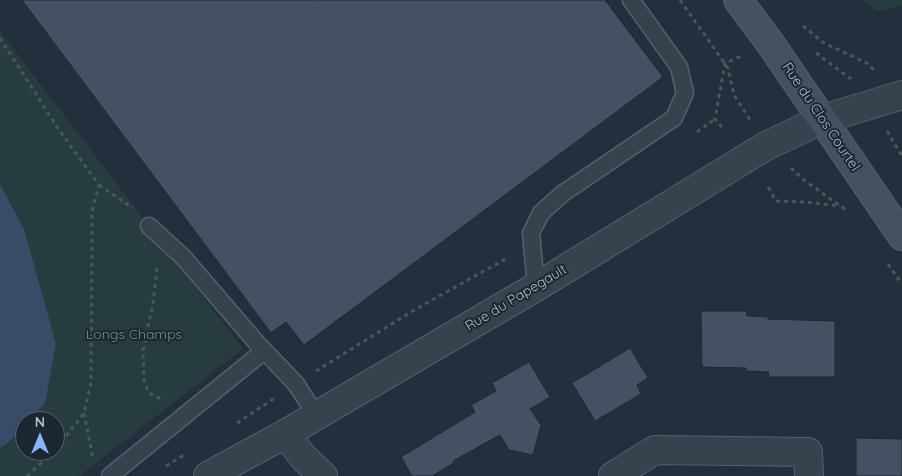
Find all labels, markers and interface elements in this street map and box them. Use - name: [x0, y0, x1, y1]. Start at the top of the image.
- street label: Rue du Clos Courtel: [778, 60, 864, 174]
- street label: Rue du Papegault: [462, 261, 570, 335]
- park label: Longs Champs: [86, 327, 182, 343]
- north arrow: [15, 411, 65, 461]
- text: N: [35, 413, 45, 431]

